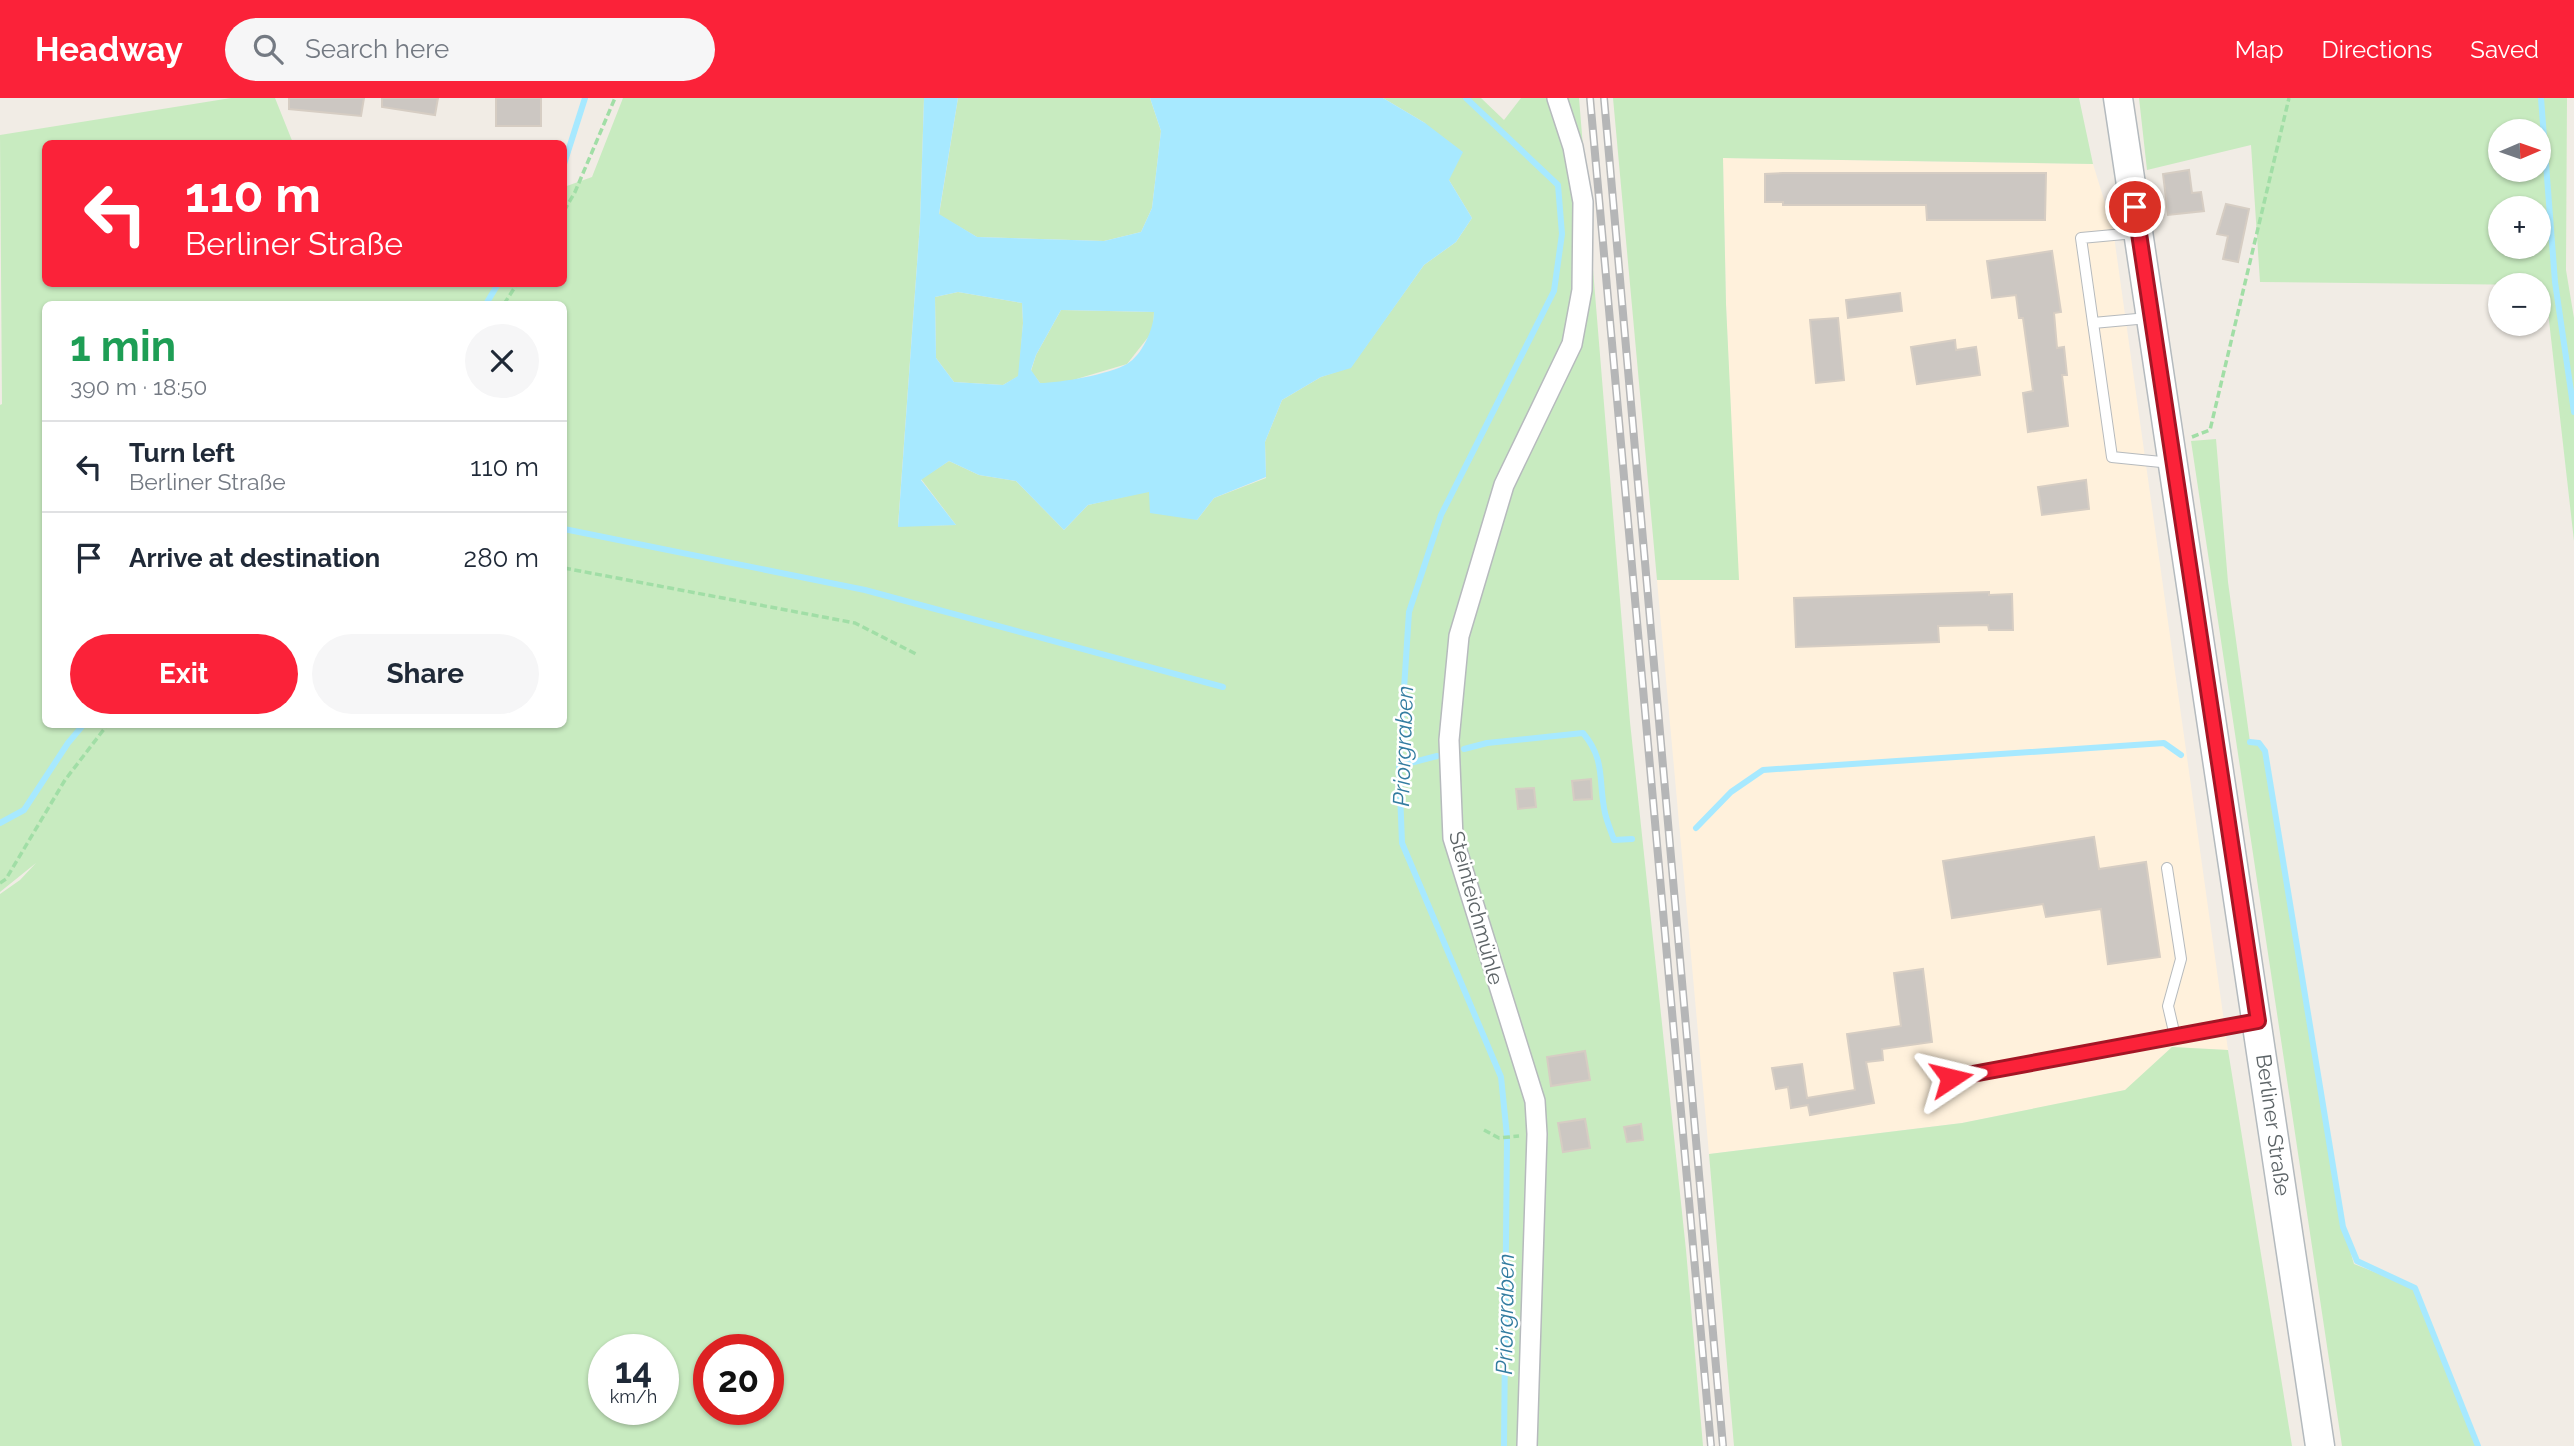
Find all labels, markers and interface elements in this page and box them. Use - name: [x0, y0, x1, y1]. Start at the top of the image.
- search box: [225, 18, 715, 81]
- text: Headway: [35, 30, 183, 69]
- icon: search: [249, 30, 287, 68]
- text: Search here: [305, 34, 449, 64]
- text: Map: [2235, 35, 2284, 64]
- text: Directions: [2322, 35, 2432, 64]
- text: Saved: [2470, 35, 2539, 64]
- north arrow: [2488, 119, 2552, 182]
- map controls: [2488, 119, 2551, 336]
- text: 110 m: [185, 166, 321, 223]
- icon: left: [70, 168, 161, 259]
- pin: [2105, 177, 2165, 237]
- icon: arrive: [2116, 188, 2154, 226]
- button: +: [2488, 196, 2551, 259]
- text: Berliner Straße: [185, 225, 403, 262]
- button: −: [2488, 273, 2551, 336]
- text: 1 min: [70, 322, 176, 371]
- button: close: [465, 324, 539, 398]
- text: 390 m · 18:50: [70, 373, 207, 400]
- text: Turn left: [129, 438, 235, 468]
- icon: left: [70, 448, 108, 486]
- text: 110 m: [470, 452, 539, 482]
- text: Berliner Straße: [129, 468, 286, 495]
- icon: arrive: [70, 539, 108, 577]
- text: Arrive at destination: [129, 543, 380, 573]
- text: 280 m: [464, 543, 539, 573]
- button: Exit: [70, 634, 298, 714]
- button: Share: [312, 634, 539, 714]
- water label: Priorgraben: [1387, 685, 1418, 807]
- street label: Steinteichmühle: [1444, 828, 1509, 987]
- position arrow: [1914, 1041, 1988, 1115]
- street label: Berliner Straße: [2251, 1052, 2296, 1198]
- water label: Priorgraben: [1490, 1253, 1519, 1375]
- speed limit sign: 20: [693, 1334, 784, 1425]
- text: 14: [615, 1350, 652, 1391]
- text: km/h: [610, 1386, 657, 1407]

